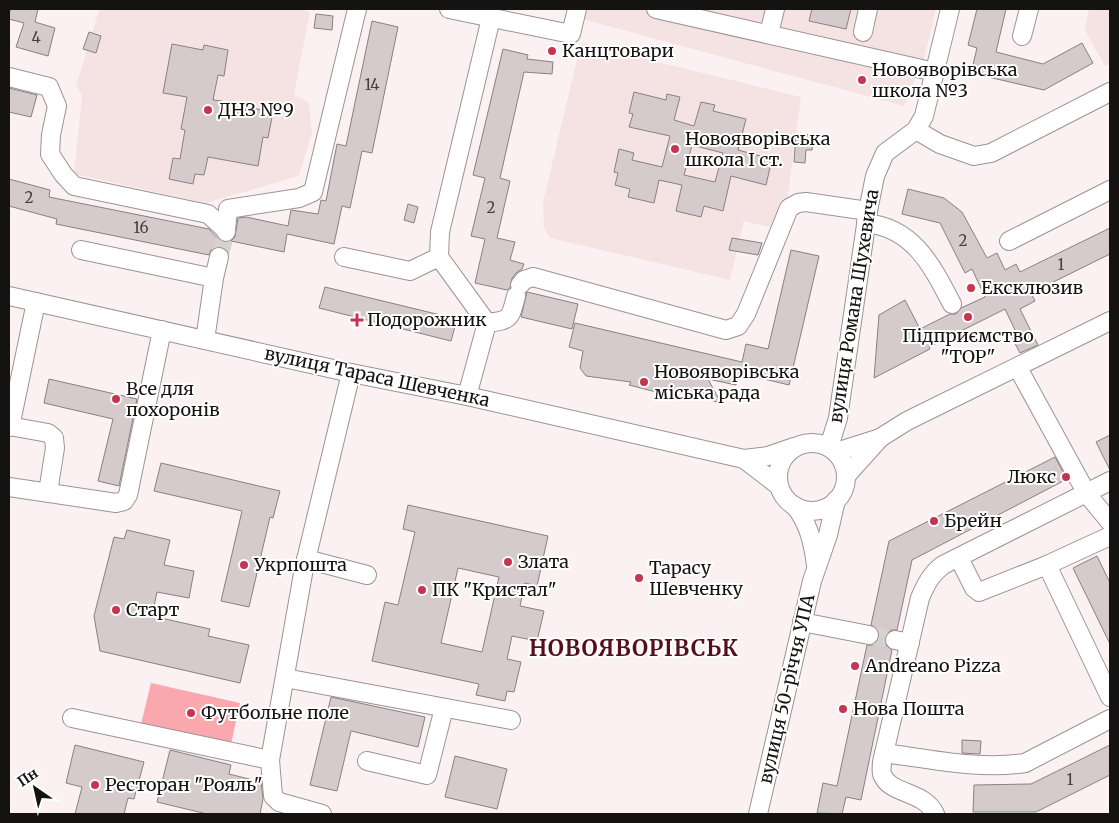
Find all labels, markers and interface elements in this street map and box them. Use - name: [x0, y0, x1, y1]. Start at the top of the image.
- house number: 4: [31, 28, 41, 47]
- place label: Канцтовари: [562, 39, 674, 62]
- marker: Канцтовари: [546, 45, 558, 57]
- place label: Новояворівська школа №3: [872, 58, 1018, 102]
- marker: Новояворівська школа №3: [856, 74, 868, 86]
- house number: 14: [364, 75, 380, 94]
- place label: ДНЗ №9: [218, 98, 294, 121]
- marker: ДНЗ №9: [202, 104, 214, 116]
- place label: Новояворівська школа І ст.: [685, 127, 831, 171]
- marker: Новояворівська школа І ст.: [669, 143, 681, 155]
- street label: вулиця Романа Шухевича: [824, 187, 883, 424]
- house number: 2: [25, 188, 34, 207]
- house number: 2: [487, 198, 496, 217]
- house number: 16: [133, 218, 149, 237]
- house number: 2: [959, 231, 968, 250]
- house number: 1: [1058, 255, 1065, 274]
- place label: Ексклюзив: [981, 276, 1084, 299]
- marker: Ексклюзив: [965, 282, 977, 294]
- place label: Подорожник: [367, 308, 487, 331]
- marker: Підприємство "ТОР": [962, 311, 974, 323]
- marker: Подорожник: [351, 314, 363, 326]
- place label: Підприємство "ТОР": [902, 324, 1034, 368]
- street label: вулиця Тараса Шевченка: [262, 341, 492, 412]
- place label: Новояворівська міська рада: [654, 360, 800, 404]
- marker: Новояворівська міська рада: [638, 376, 650, 388]
- place label: Все для похоронів: [126, 377, 220, 421]
- marker: Все для похоронів: [110, 393, 122, 405]
- place label: Люкс: [1007, 465, 1056, 488]
- marker: Люкс: [1060, 471, 1072, 483]
- place label: Брейн: [944, 509, 1002, 532]
- marker: Брейн: [928, 515, 940, 527]
- place label: Злата: [518, 550, 569, 573]
- place label: Укрпошта: [253, 553, 347, 576]
- marker: Злата: [502, 556, 514, 568]
- place label: Тарасу Шевченку: [649, 556, 743, 600]
- marker: Укрпошта: [238, 559, 250, 571]
- marker: Тарасу Шевченку: [633, 572, 645, 584]
- place label: ПК "Кристал": [432, 578, 557, 601]
- marker: ПК "Кристал": [416, 584, 428, 596]
- street label: вулиця 50-річчя УПА: [753, 592, 820, 786]
- place label: Старт: [126, 598, 179, 621]
- marker: Старт: [110, 604, 122, 616]
- district label: НОВОЯВОРІВСЬК: [529, 634, 739, 662]
- place label: Andreano Pizza: [864, 654, 1001, 677]
- marker: Andreano Pizza: [849, 660, 861, 672]
- place label: Нова Пошта: [853, 697, 965, 720]
- place label: Футбольне поле: [201, 701, 349, 724]
- marker: Нова Пошта: [837, 703, 849, 715]
- marker: Футбольне поле: [185, 707, 197, 719]
- north arrow: [10, 763, 60, 813]
- text: Пн: [14, 764, 42, 791]
- house number: 1: [1067, 770, 1074, 789]
- place label: Ресторан "Рояль": [105, 773, 263, 796]
- marker: Ресторан "Рояль": [89, 779, 101, 791]

